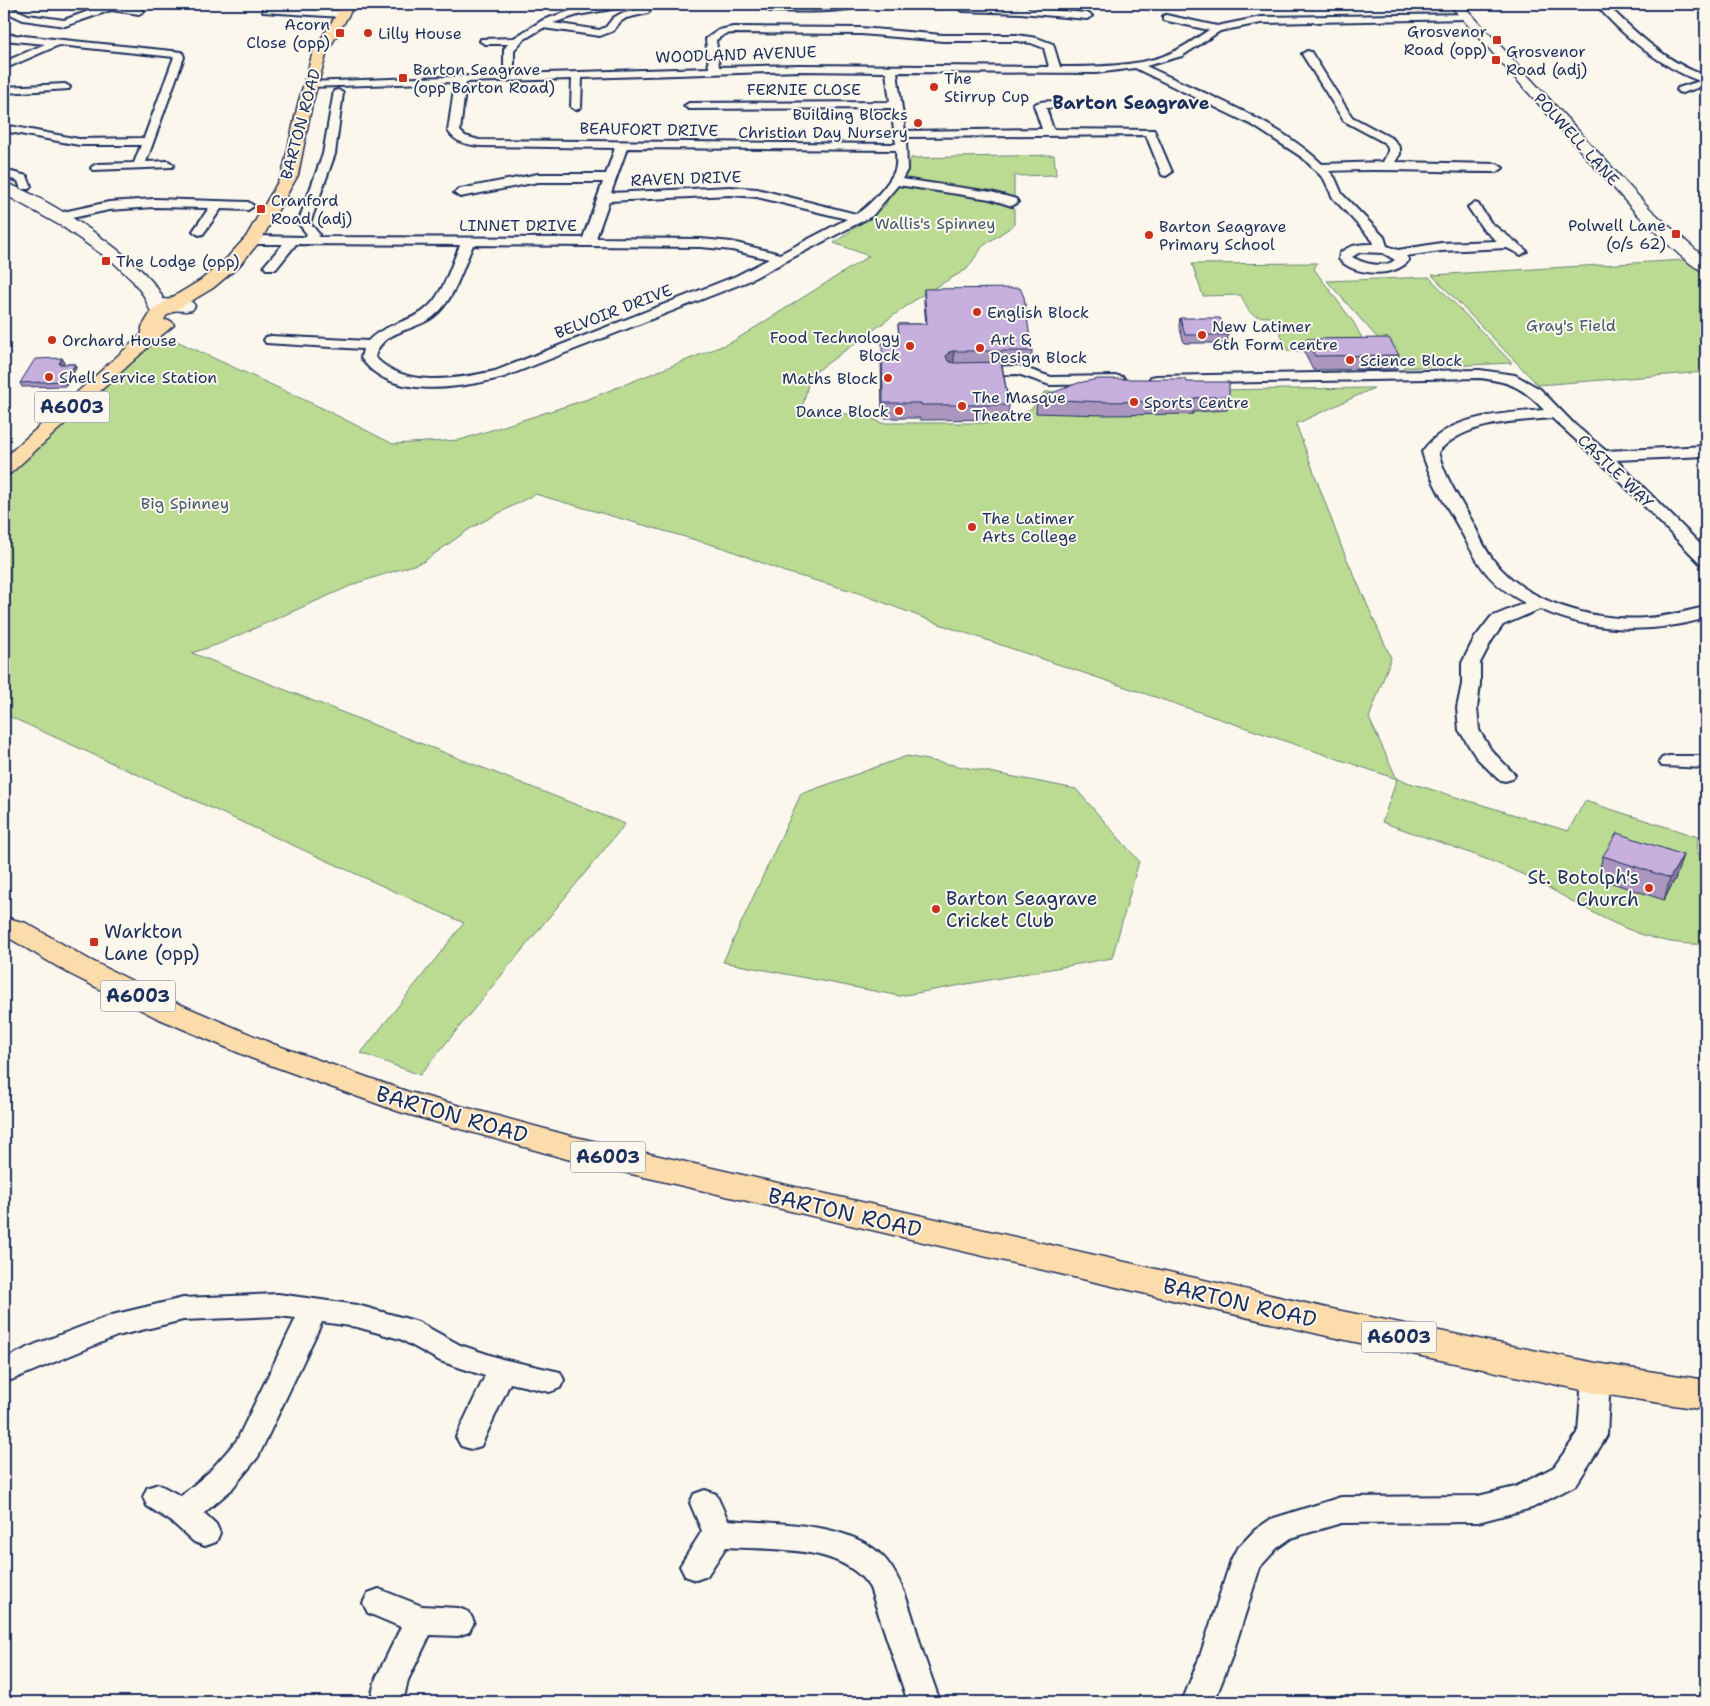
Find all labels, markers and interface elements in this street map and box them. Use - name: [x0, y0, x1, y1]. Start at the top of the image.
- place label: Acorn Close (opp): [246, 14, 330, 53]
- place label: Grosvenor Road (opp): [1404, 21, 1487, 60]
- place label: Lilly House: [378, 23, 462, 44]
- marker: Acorn Close (opp): [334, 27, 346, 39]
- marker: Lilly House: [362, 27, 374, 39]
- marker: Grosvenor Road (opp): [1491, 34, 1503, 46]
- street label: WOODLAND AVENUE: [655, 41, 817, 68]
- place label: Grosvenor Road (adj): [1506, 41, 1587, 80]
- marker: Grosvenor Road (adj): [1490, 54, 1502, 66]
- place label: Barton Seagrave (opp Barton Road): [413, 59, 555, 98]
- street label: BARTON ROAD: [276, 66, 325, 182]
- place label: The Stirrup Cup: [944, 68, 1029, 107]
- marker: Barton Seagrave (opp Barton Road): [397, 72, 409, 84]
- street label: FERNIE CLOSE: [747, 79, 861, 100]
- marker: The Stirrup Cup: [928, 81, 940, 93]
- street label: POLWELL LANE: [1529, 88, 1624, 190]
- district label: Barton Seagrave: [1052, 91, 1210, 115]
- place label: Building Blocks Christian Day Nursery: [738, 104, 908, 143]
- marker: Building Blocks Christian Day Nursery: [912, 117, 924, 129]
- street label: BEAUFORT DRIVE: [579, 118, 719, 141]
- street label: RAVEN DRIVE: [630, 166, 742, 191]
- place label: Cranford Road (adj): [271, 190, 352, 229]
- marker: Cranford Road (adj): [255, 203, 267, 215]
- park label: Wallis's Spinney: [874, 213, 996, 234]
- street label: LINNET DRIVE: [459, 215, 577, 236]
- place label: Polwell Lane (o/s 62): [1568, 215, 1666, 254]
- place label: Barton Seagrave Primary School: [1159, 216, 1287, 255]
- marker: Polwell Lane (o/s 62): [1670, 228, 1682, 240]
- marker: Barton Seagrave Primary School: [1143, 229, 1155, 241]
- place label: The Lodge (opp): [116, 251, 240, 272]
- marker: The Lodge (opp): [100, 255, 112, 267]
- street label: BELVOIR DRIVE: [551, 279, 675, 344]
- place label: English Block: [987, 302, 1089, 323]
- marker: English Block: [971, 306, 983, 318]
- park label: Gray's Field: [1526, 315, 1616, 336]
- place label: New Latimer 6th Form centre: [1212, 316, 1338, 355]
- place label: Food Technology Block: [770, 327, 900, 366]
- place label: Art & Design Block: [990, 329, 1087, 368]
- marker: New Latimer 6th Form centre: [1196, 329, 1208, 341]
- place label: Orchard House: [62, 330, 177, 351]
- marker: Orchard House: [46, 334, 58, 346]
- marker: Food Technology Block: [904, 340, 916, 352]
- marker: Art & Design Block: [974, 342, 986, 354]
- place label: Science Block: [1360, 350, 1463, 371]
- marker: Science Block: [1344, 354, 1356, 366]
- place label: Shell Service Station: [59, 367, 217, 388]
- place label: Maths Block: [782, 368, 878, 389]
- marker: Shell Service Station: [43, 371, 55, 383]
- marker: Maths Block: [882, 372, 894, 384]
- place label: The Masque Theatre: [972, 387, 1066, 426]
- road number: A6003: [34, 392, 110, 422]
- place label: Sports Centre: [1144, 392, 1249, 413]
- marker: Sports Centre: [1128, 396, 1140, 408]
- marker: The Masque Theatre: [956, 400, 968, 412]
- place label: Dance Block: [796, 401, 889, 422]
- marker: Dance Block: [893, 405, 905, 417]
- street label: CASTLE WAY: [1573, 430, 1658, 513]
- park label: Big Spinney: [141, 493, 229, 514]
- place label: The Latimer Arts College: [982, 508, 1077, 547]
- marker: The Latimer Arts College: [966, 521, 978, 533]
- place label: St. Botolph's Church: [1528, 865, 1639, 912]
- marker: St. Botolph's Church: [1643, 882, 1655, 894]
- place label: Barton Seagrave Cricket Club: [946, 886, 1097, 933]
- marker: Barton Seagrave Cricket Club: [930, 903, 942, 915]
- place label: Warkton Lane (opp): [104, 919, 200, 966]
- marker: Warkton Lane (opp): [88, 936, 100, 948]
- road number: A6003: [100, 980, 176, 1011]
- street label: BARTON ROAD: [373, 1079, 531, 1150]
- road number: A6003: [570, 1142, 646, 1172]
- street label: BARTON ROAD: [765, 1181, 924, 1244]
- street label: BARTON ROAD: [1160, 1271, 1319, 1334]
- road number: A6003: [1362, 1321, 1436, 1352]

